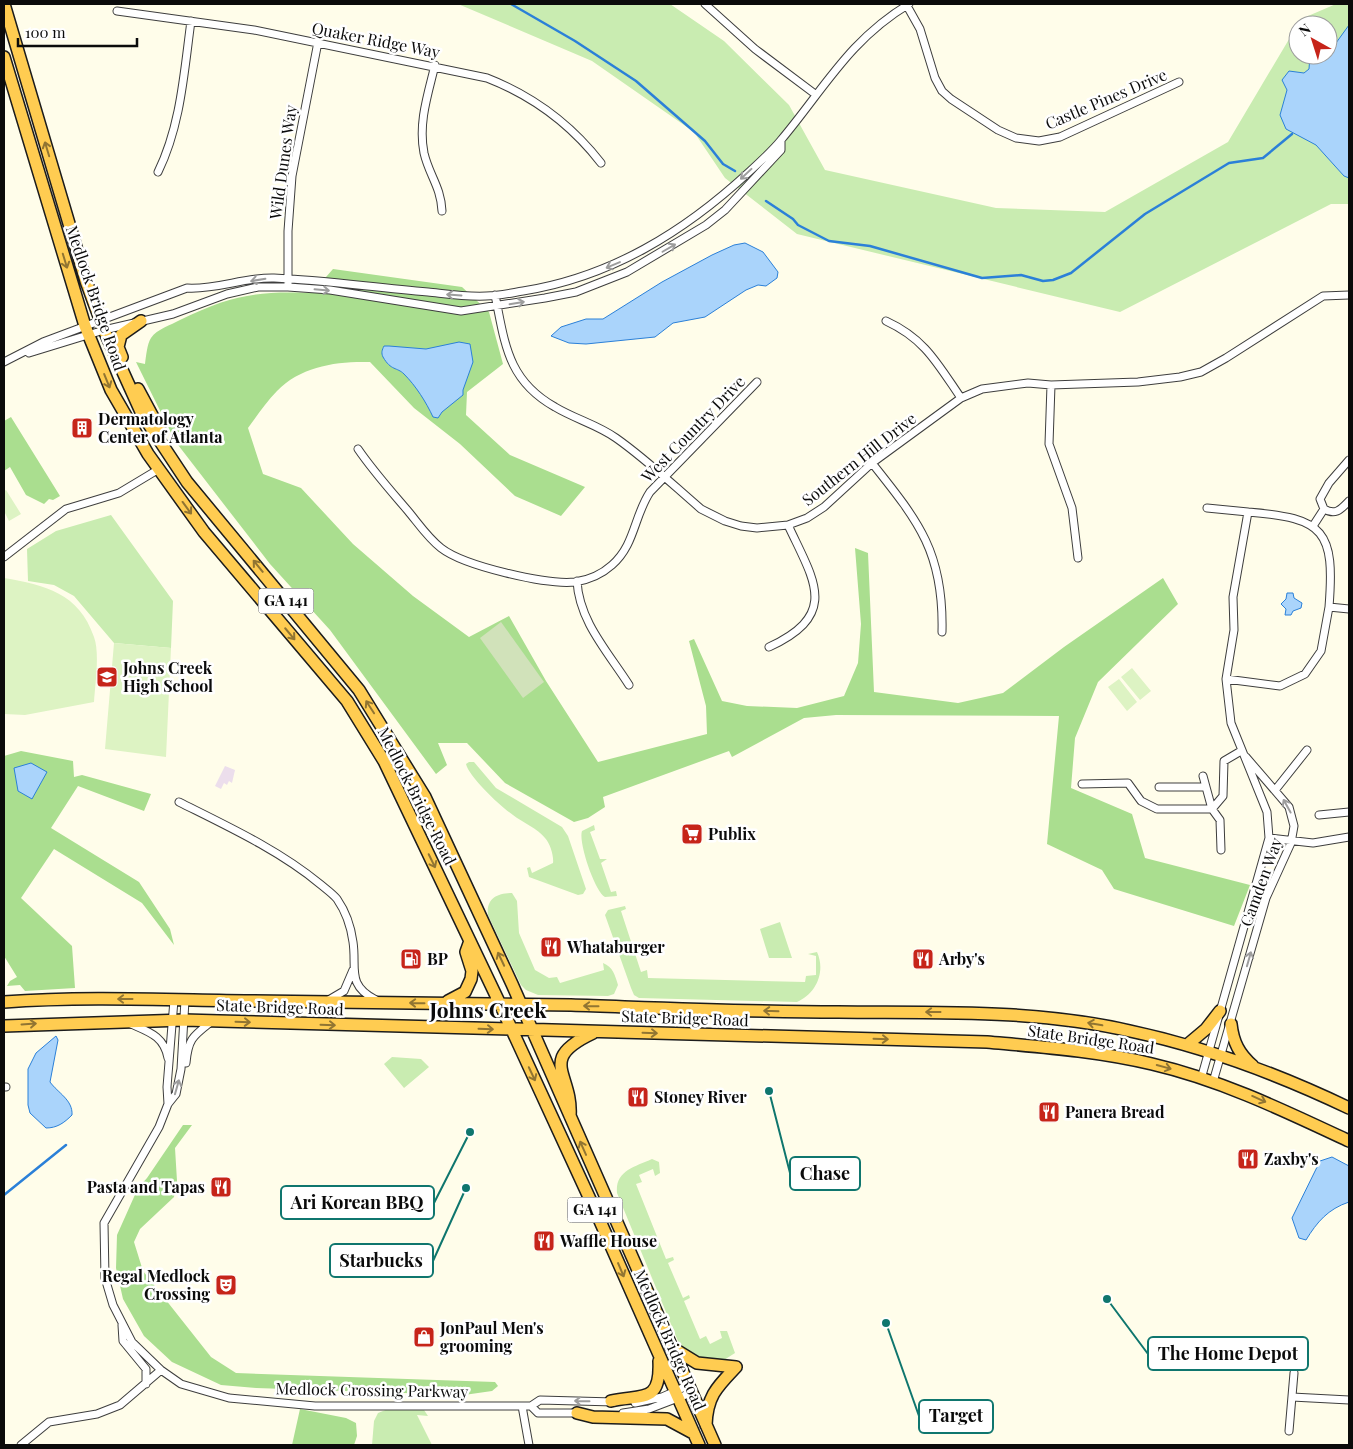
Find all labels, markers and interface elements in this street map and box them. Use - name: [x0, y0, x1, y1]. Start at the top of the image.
- scale bar: [18, 15, 136, 47]
- north arrow: [1288, 15, 1338, 65]
- street label: Quaker Ridge Way: [310, 17, 442, 62]
- text: N: [1295, 19, 1314, 40]
- text: 100 m: [25, 22, 66, 42]
- street label: Castle Pines Drive: [1042, 63, 1170, 134]
- street label: Wild Dunes Way: [264, 103, 301, 221]
- one-way arrow: [42, 141, 52, 157]
- one-way arrow: [740, 168, 752, 180]
- street label: Medlock Bridge Road: [62, 222, 131, 373]
- one-way arrow: [661, 243, 676, 253]
- one-way arrow: [60, 253, 70, 269]
- one-way arrow: [606, 261, 621, 271]
- one-way arrow: [250, 275, 266, 285]
- one-way arrow: [314, 285, 330, 295]
- one-way arrow: [447, 290, 463, 299]
- one-way arrow: [509, 298, 525, 308]
- street label: West Country Drive: [636, 371, 749, 487]
- one-way arrow: [103, 373, 112, 388]
- street label: Southern Hill Drive: [797, 407, 920, 510]
- place label: Dermatology Center of Atlanta: [98, 408, 223, 447]
- building icon: Dermatology Center of Atlanta: [70, 416, 94, 440]
- one-way arrow: [182, 501, 192, 515]
- one-way arrow: [252, 560, 263, 573]
- road number: GA 141: [258, 588, 314, 614]
- one-way arrow: [285, 627, 296, 640]
- place label: Johns Creek High School: [122, 657, 213, 696]
- school or university icon: Johns Creek High School: [95, 665, 119, 689]
- one-way arrow: [365, 700, 375, 714]
- street label: Medlock Bridge Road: [374, 723, 461, 868]
- one-way arrow: [1282, 798, 1292, 813]
- supermarket icon: Publix: [680, 822, 704, 846]
- place label: Publix: [708, 823, 756, 844]
- street label: Camden Way: [1235, 834, 1286, 929]
- one-way arrow: [428, 854, 438, 869]
- restaurant icon: Whataburger: [539, 935, 563, 959]
- place label: Whataburger: [566, 936, 665, 957]
- fuel station icon: BP: [399, 947, 423, 971]
- restaurant icon: Arby's: [911, 947, 935, 971]
- place label: BP: [427, 948, 448, 969]
- place label: Arby's: [938, 948, 985, 969]
- one-way arrow: [1245, 951, 1255, 967]
- one-way arrow: [496, 952, 505, 967]
- one-way arrow: [117, 994, 134, 1004]
- street label: State Bridge Road: [216, 994, 344, 1019]
- district label: Johns Creek: [429, 995, 547, 1023]
- one-way arrow: [409, 998, 425, 1008]
- one-way arrow: [583, 1001, 600, 1011]
- street label: State Bridge Road: [621, 1005, 749, 1030]
- one-way arrow: [763, 1006, 779, 1015]
- one-way arrow: [925, 1007, 942, 1017]
- one-way arrow: [235, 1018, 251, 1027]
- one-way arrow: [21, 1019, 37, 1029]
- street label: State Bridge Road: [1026, 1019, 1156, 1058]
- one-way arrow: [1087, 1019, 1103, 1029]
- one-way arrow: [320, 1020, 336, 1029]
- one-way arrow: [477, 1024, 493, 1034]
- one-way arrow: [642, 1029, 658, 1038]
- one-way arrow: [873, 1034, 889, 1044]
- one-way arrow: [1156, 1063, 1172, 1072]
- one-way arrow: [528, 1066, 537, 1081]
- one-way arrow: [173, 1080, 182, 1096]
- restaurant icon: Stoney River: [626, 1085, 650, 1109]
- place label: Stoney River: [654, 1086, 747, 1107]
- one-way arrow: [1251, 1094, 1266, 1104]
- restaurant icon: Panera Bread: [1037, 1100, 1061, 1124]
- place label: Panera Bread: [1065, 1101, 1165, 1122]
- one-way arrow: [578, 1141, 588, 1156]
- restaurant icon: Zaxby's: [1236, 1147, 1260, 1171]
- place label: Zaxby's: [1264, 1148, 1319, 1169]
- callout: Chase: [790, 1157, 860, 1190]
- text: Chase: [800, 1161, 850, 1185]
- restaurant icon: Pasta and Tapas: [209, 1175, 233, 1199]
- place label: Pasta and Tapas: [87, 1176, 205, 1197]
- callout: Ari Korean BBQ: [281, 1186, 434, 1219]
- text: Ari Korean BBQ: [289, 1190, 424, 1214]
- road number: GA 141: [568, 1198, 622, 1222]
- restaurant icon: Waffle House: [532, 1229, 556, 1253]
- place label: Waffle House: [559, 1230, 657, 1251]
- callout: Starbucks: [330, 1244, 433, 1277]
- text: Starbucks: [339, 1248, 423, 1272]
- one-way arrow: [617, 1261, 626, 1277]
- place label: Regal Medlock Crossing: [102, 1265, 211, 1304]
- street label: Medlock Bridge Road: [630, 1266, 711, 1414]
- theatre icon: Regal Medlock Crossing: [214, 1273, 238, 1297]
- place label: JonPaul Men's grooming: [439, 1317, 544, 1356]
- shop icon: JonPaul Men's grooming: [412, 1325, 436, 1349]
- callout: The Home Depot: [1148, 1337, 1308, 1370]
- text: The Home Depot: [1158, 1341, 1299, 1365]
- street label: Medlock Crossing Parkway: [275, 1377, 469, 1402]
- one-way arrow: [574, 1396, 590, 1405]
- callout: Target: [919, 1400, 993, 1433]
- text: Target: [929, 1403, 984, 1427]

